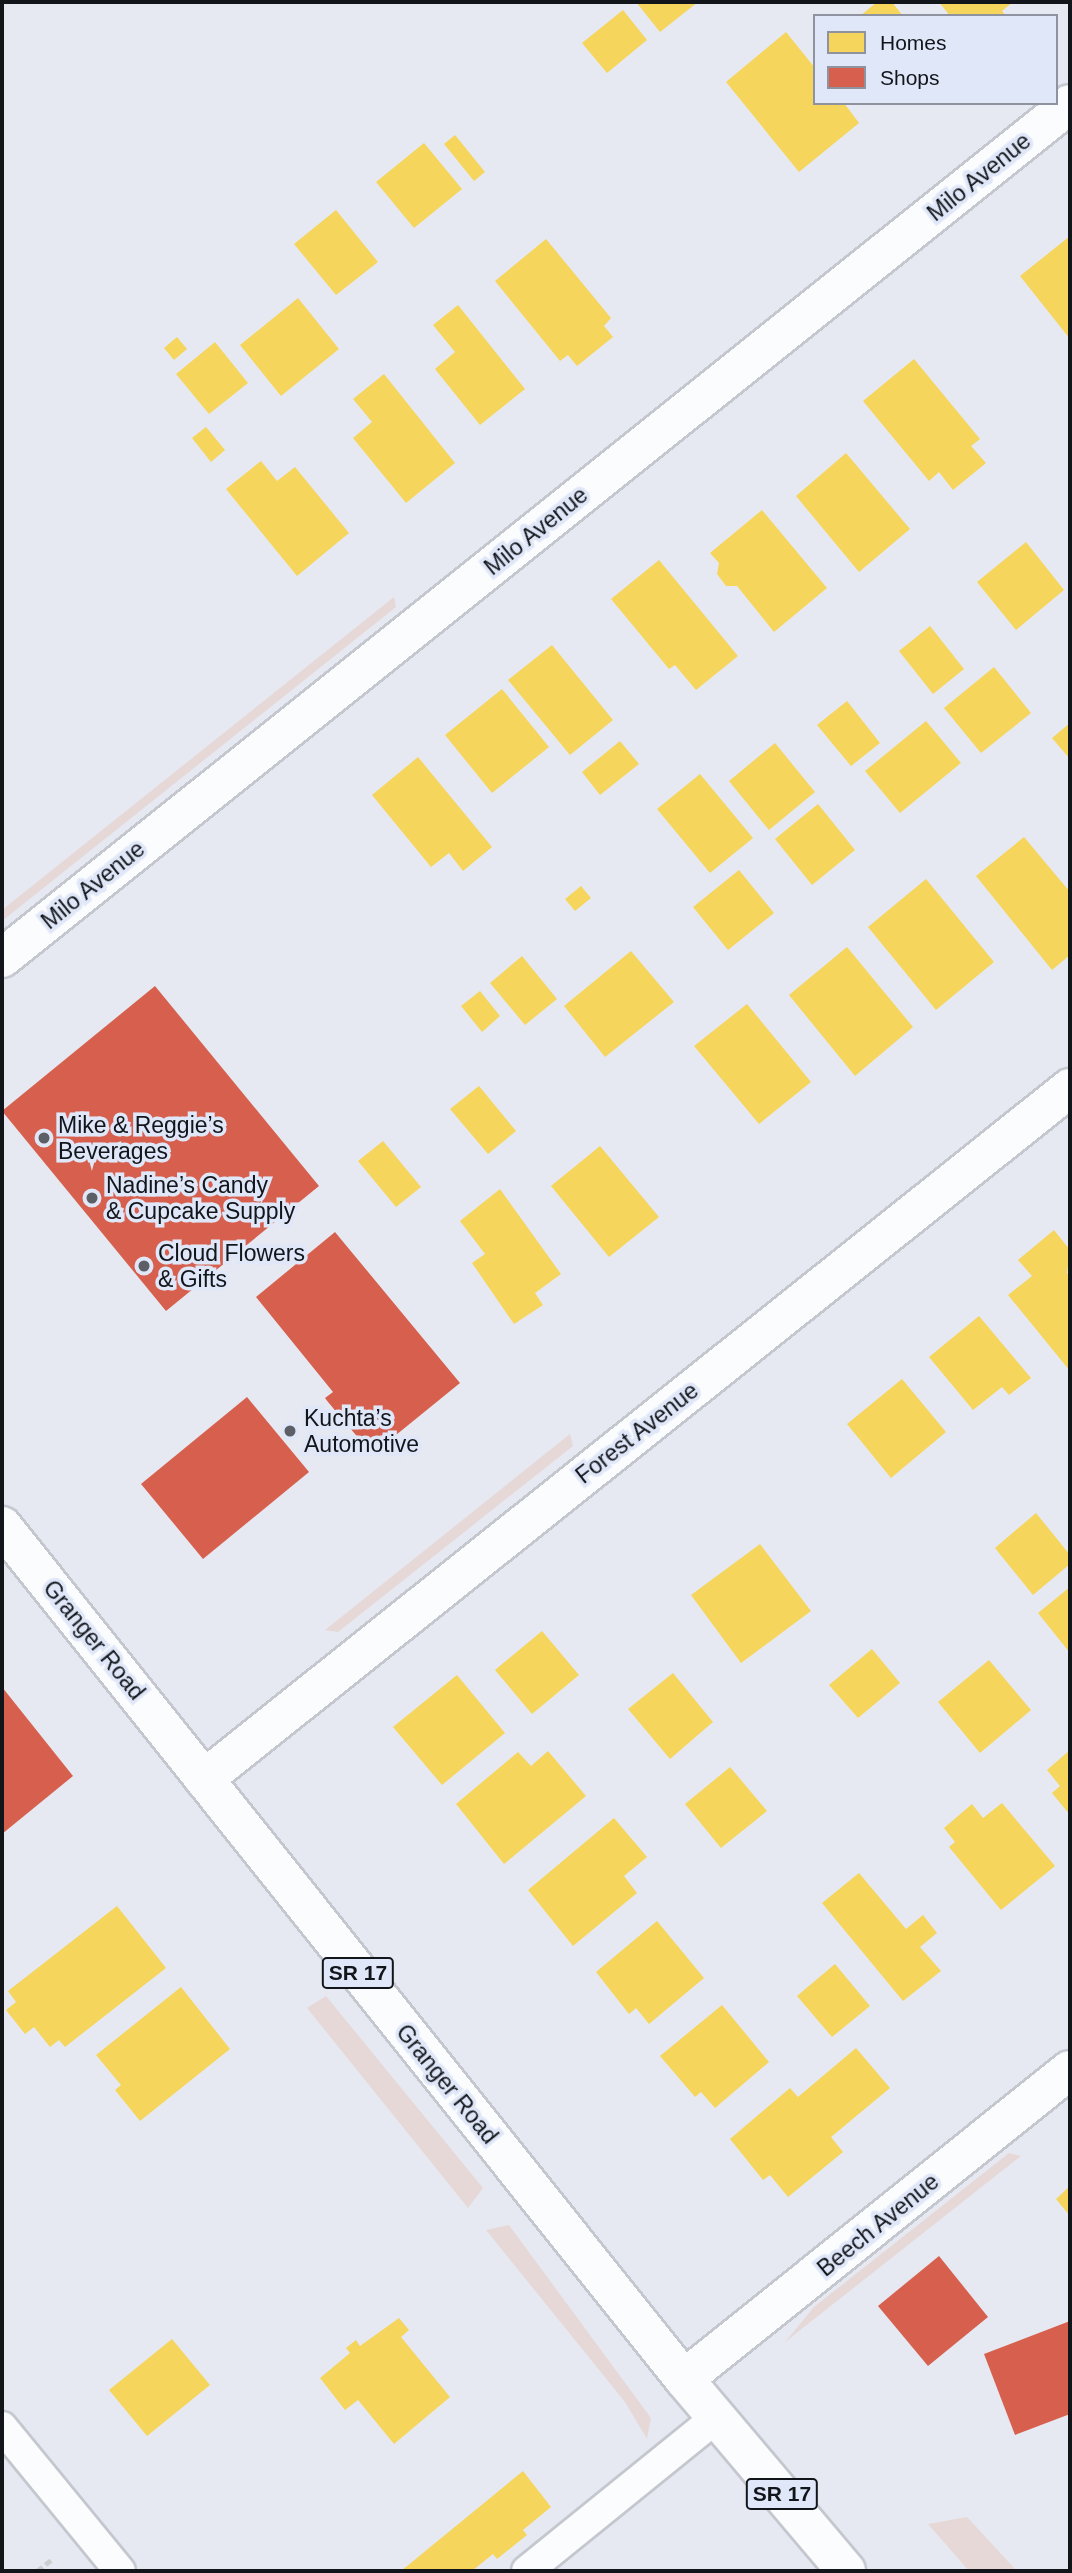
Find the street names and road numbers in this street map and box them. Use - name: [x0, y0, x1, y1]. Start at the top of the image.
- street label: Milo Avenue: [921, 127, 1037, 227]
- street label: Milo Avenue: [478, 481, 594, 581]
- street label: Milo Avenue: [35, 835, 151, 935]
- street label: Forest Avenue: [570, 1376, 704, 1490]
- street label: Granger Road: [37, 1575, 151, 1705]
- road number: SR 17: [321, 1955, 395, 1990]
- street label: Granger Road: [390, 2019, 504, 2149]
- street label: Beech Avenue: [811, 2167, 945, 2283]
- road number: SR 17: [745, 2476, 819, 2512]

